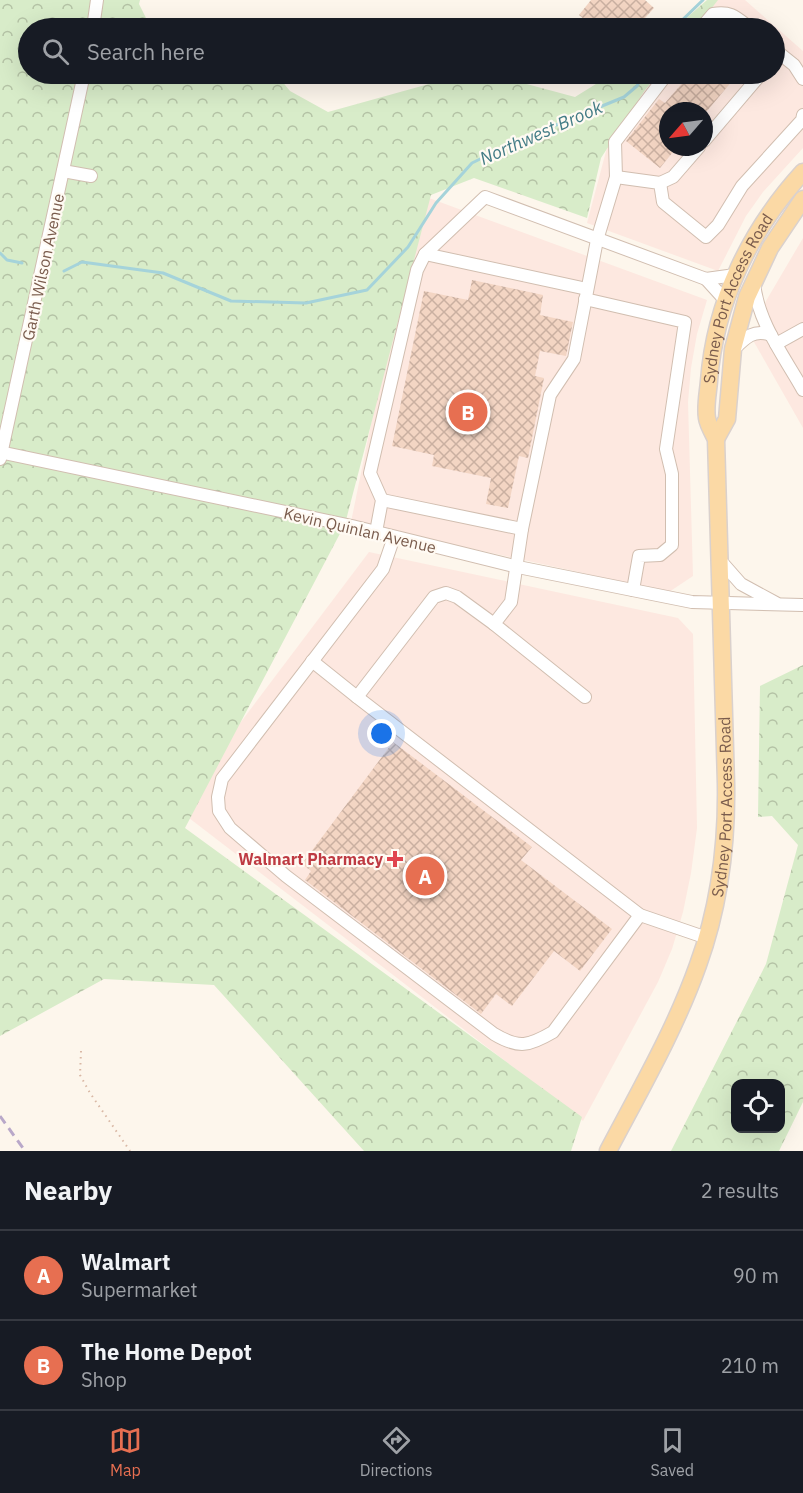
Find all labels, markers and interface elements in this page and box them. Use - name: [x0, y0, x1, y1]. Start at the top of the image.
- search box: [18, 18, 785, 84]
- icon: search: [39, 35, 72, 68]
- text: Search here: [87, 37, 205, 66]
- water label: Northwest Brook: [476, 95, 606, 170]
- north arrow: [659, 102, 713, 156]
- street label: Garth Wilson Avenue: [18, 191, 68, 342]
- street label: Sydney Port Access Road: [699, 210, 777, 384]
- pin: B: [448, 390, 488, 434]
- street label: Kevin Quinlan Avenue: [282, 503, 438, 557]
- street label: Sydney Port Access Road: [707, 716, 736, 899]
- your location: [367, 719, 396, 748]
- place label: Walmart Pharmacy: [238, 849, 383, 869]
- marker: Walmart Pharmacy: [388, 852, 402, 866]
- pin: A: [406, 854, 444, 898]
- map controls: [731, 1079, 785, 1133]
- button: locate: [731, 1079, 785, 1133]
- text: Nearby: [24, 1173, 112, 1207]
- text: 2 results: [701, 1177, 779, 1204]
- text: Walmart: [81, 1247, 171, 1276]
- text: A: [37, 1262, 50, 1289]
- text: 90 m: [733, 1262, 779, 1289]
- text: Supermarket: [81, 1276, 198, 1303]
- text: The Home Depot: [81, 1337, 252, 1366]
- text: B: [37, 1352, 50, 1379]
- text: 210 m: [721, 1352, 779, 1379]
- text: Shop: [81, 1366, 127, 1393]
- tab: Map: [109, 1424, 142, 1480]
- tab: Directions: [360, 1424, 433, 1480]
- tab: Saved: [651, 1424, 694, 1480]

